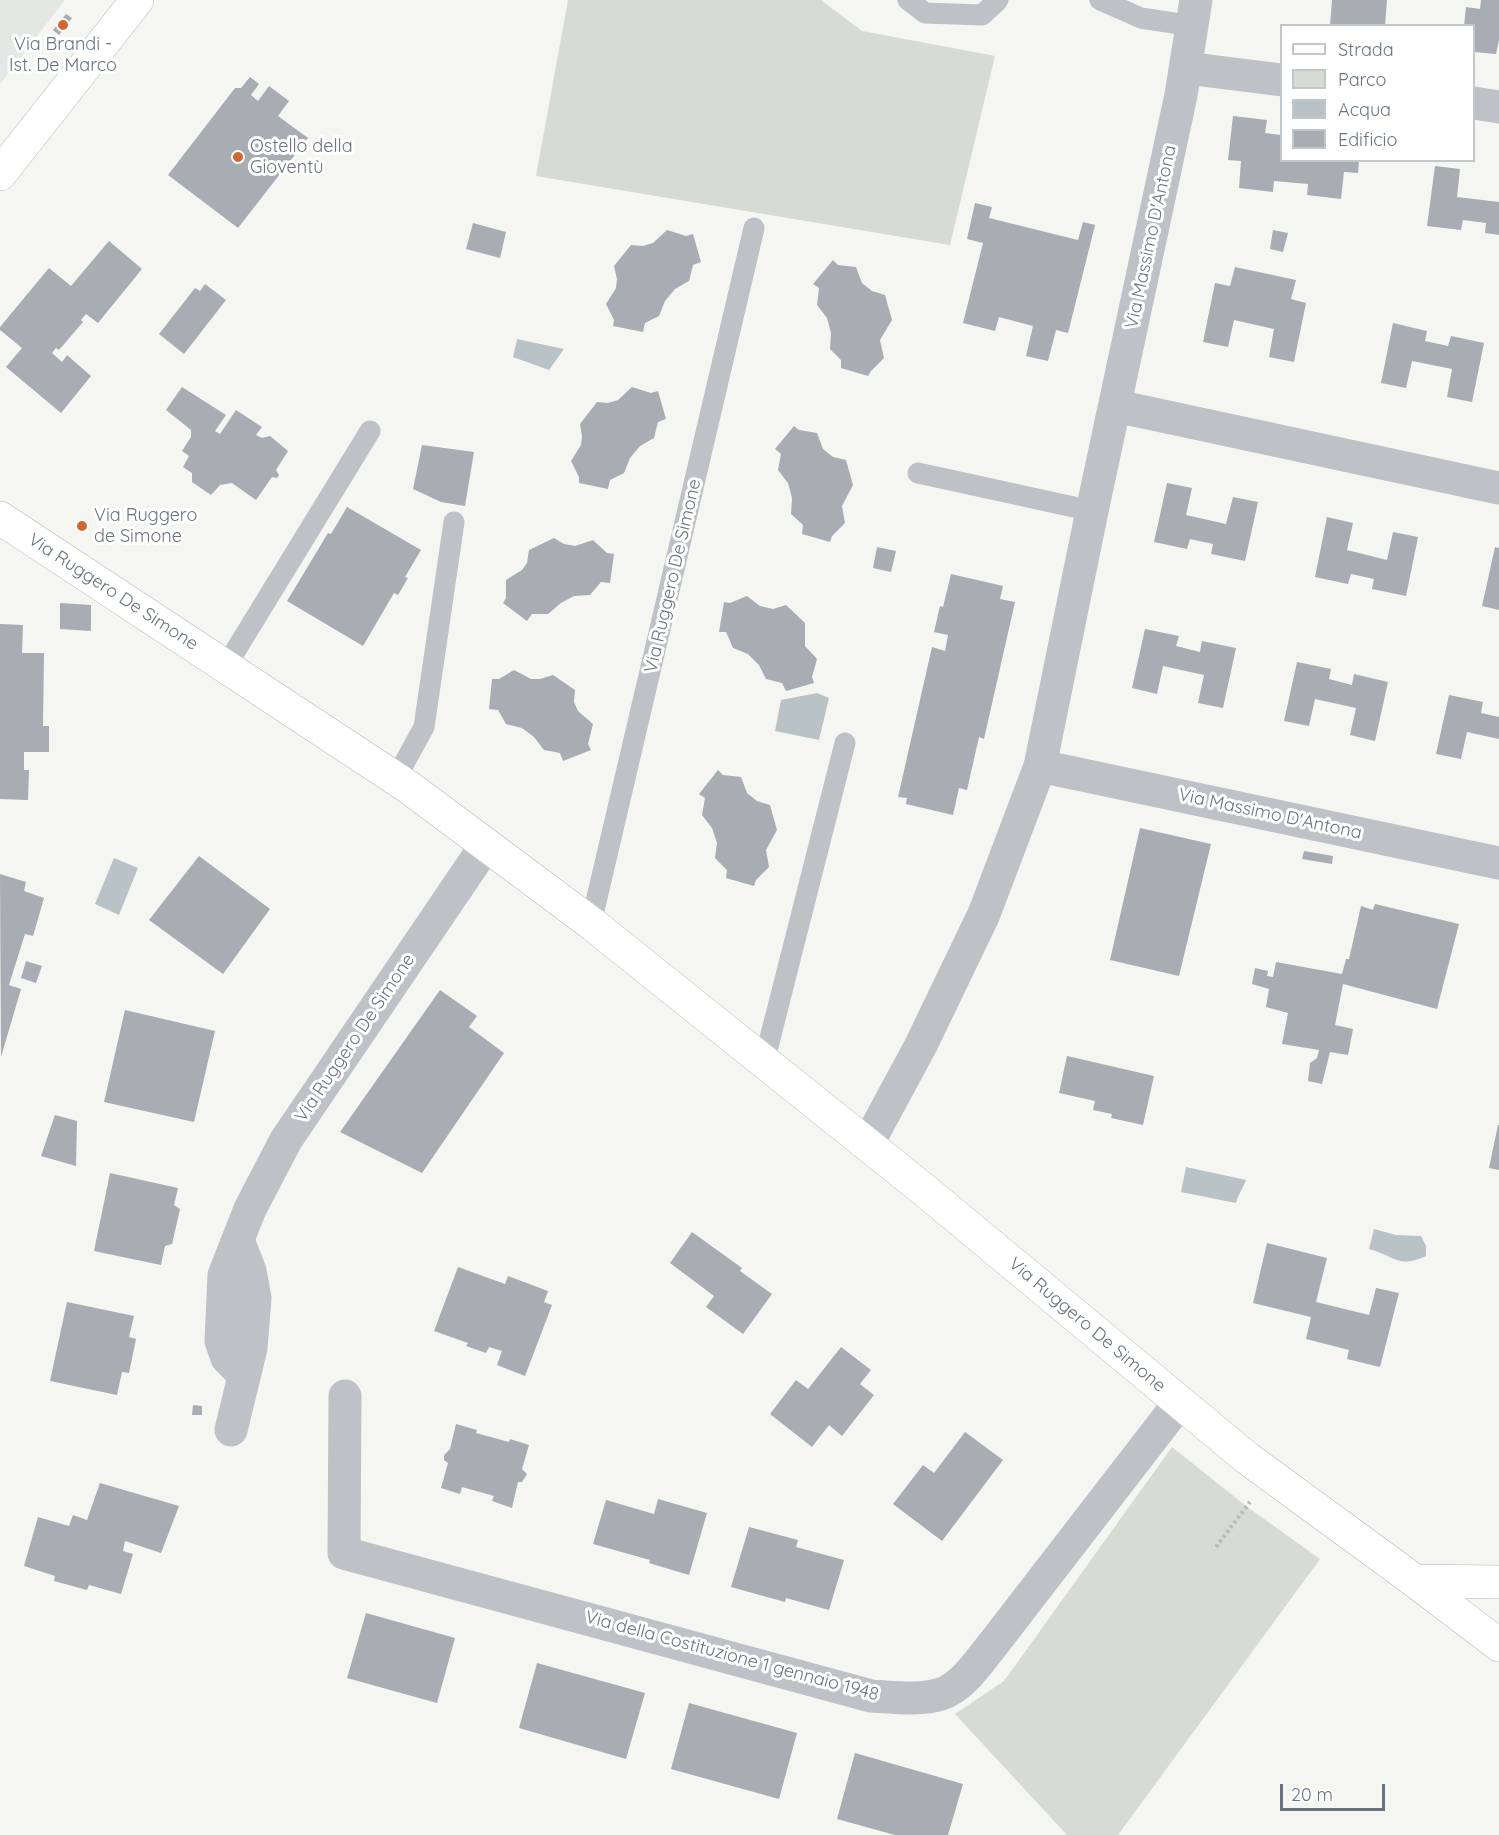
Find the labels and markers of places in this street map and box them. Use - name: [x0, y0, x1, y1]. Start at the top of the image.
- marker: Via Brandi - Ist. De Marco: [56, 18, 70, 32]
- place label: Via Brandi - Ist. De Marco: [9, 34, 117, 76]
- place label: Ostello della Gioventù: [250, 136, 353, 178]
- marker: Ostello della Gioventù: [231, 150, 245, 164]
- place label: Via Ruggero de Simone: [94, 505, 197, 548]
- marker: Via Ruggero de Simone: [75, 519, 89, 533]

